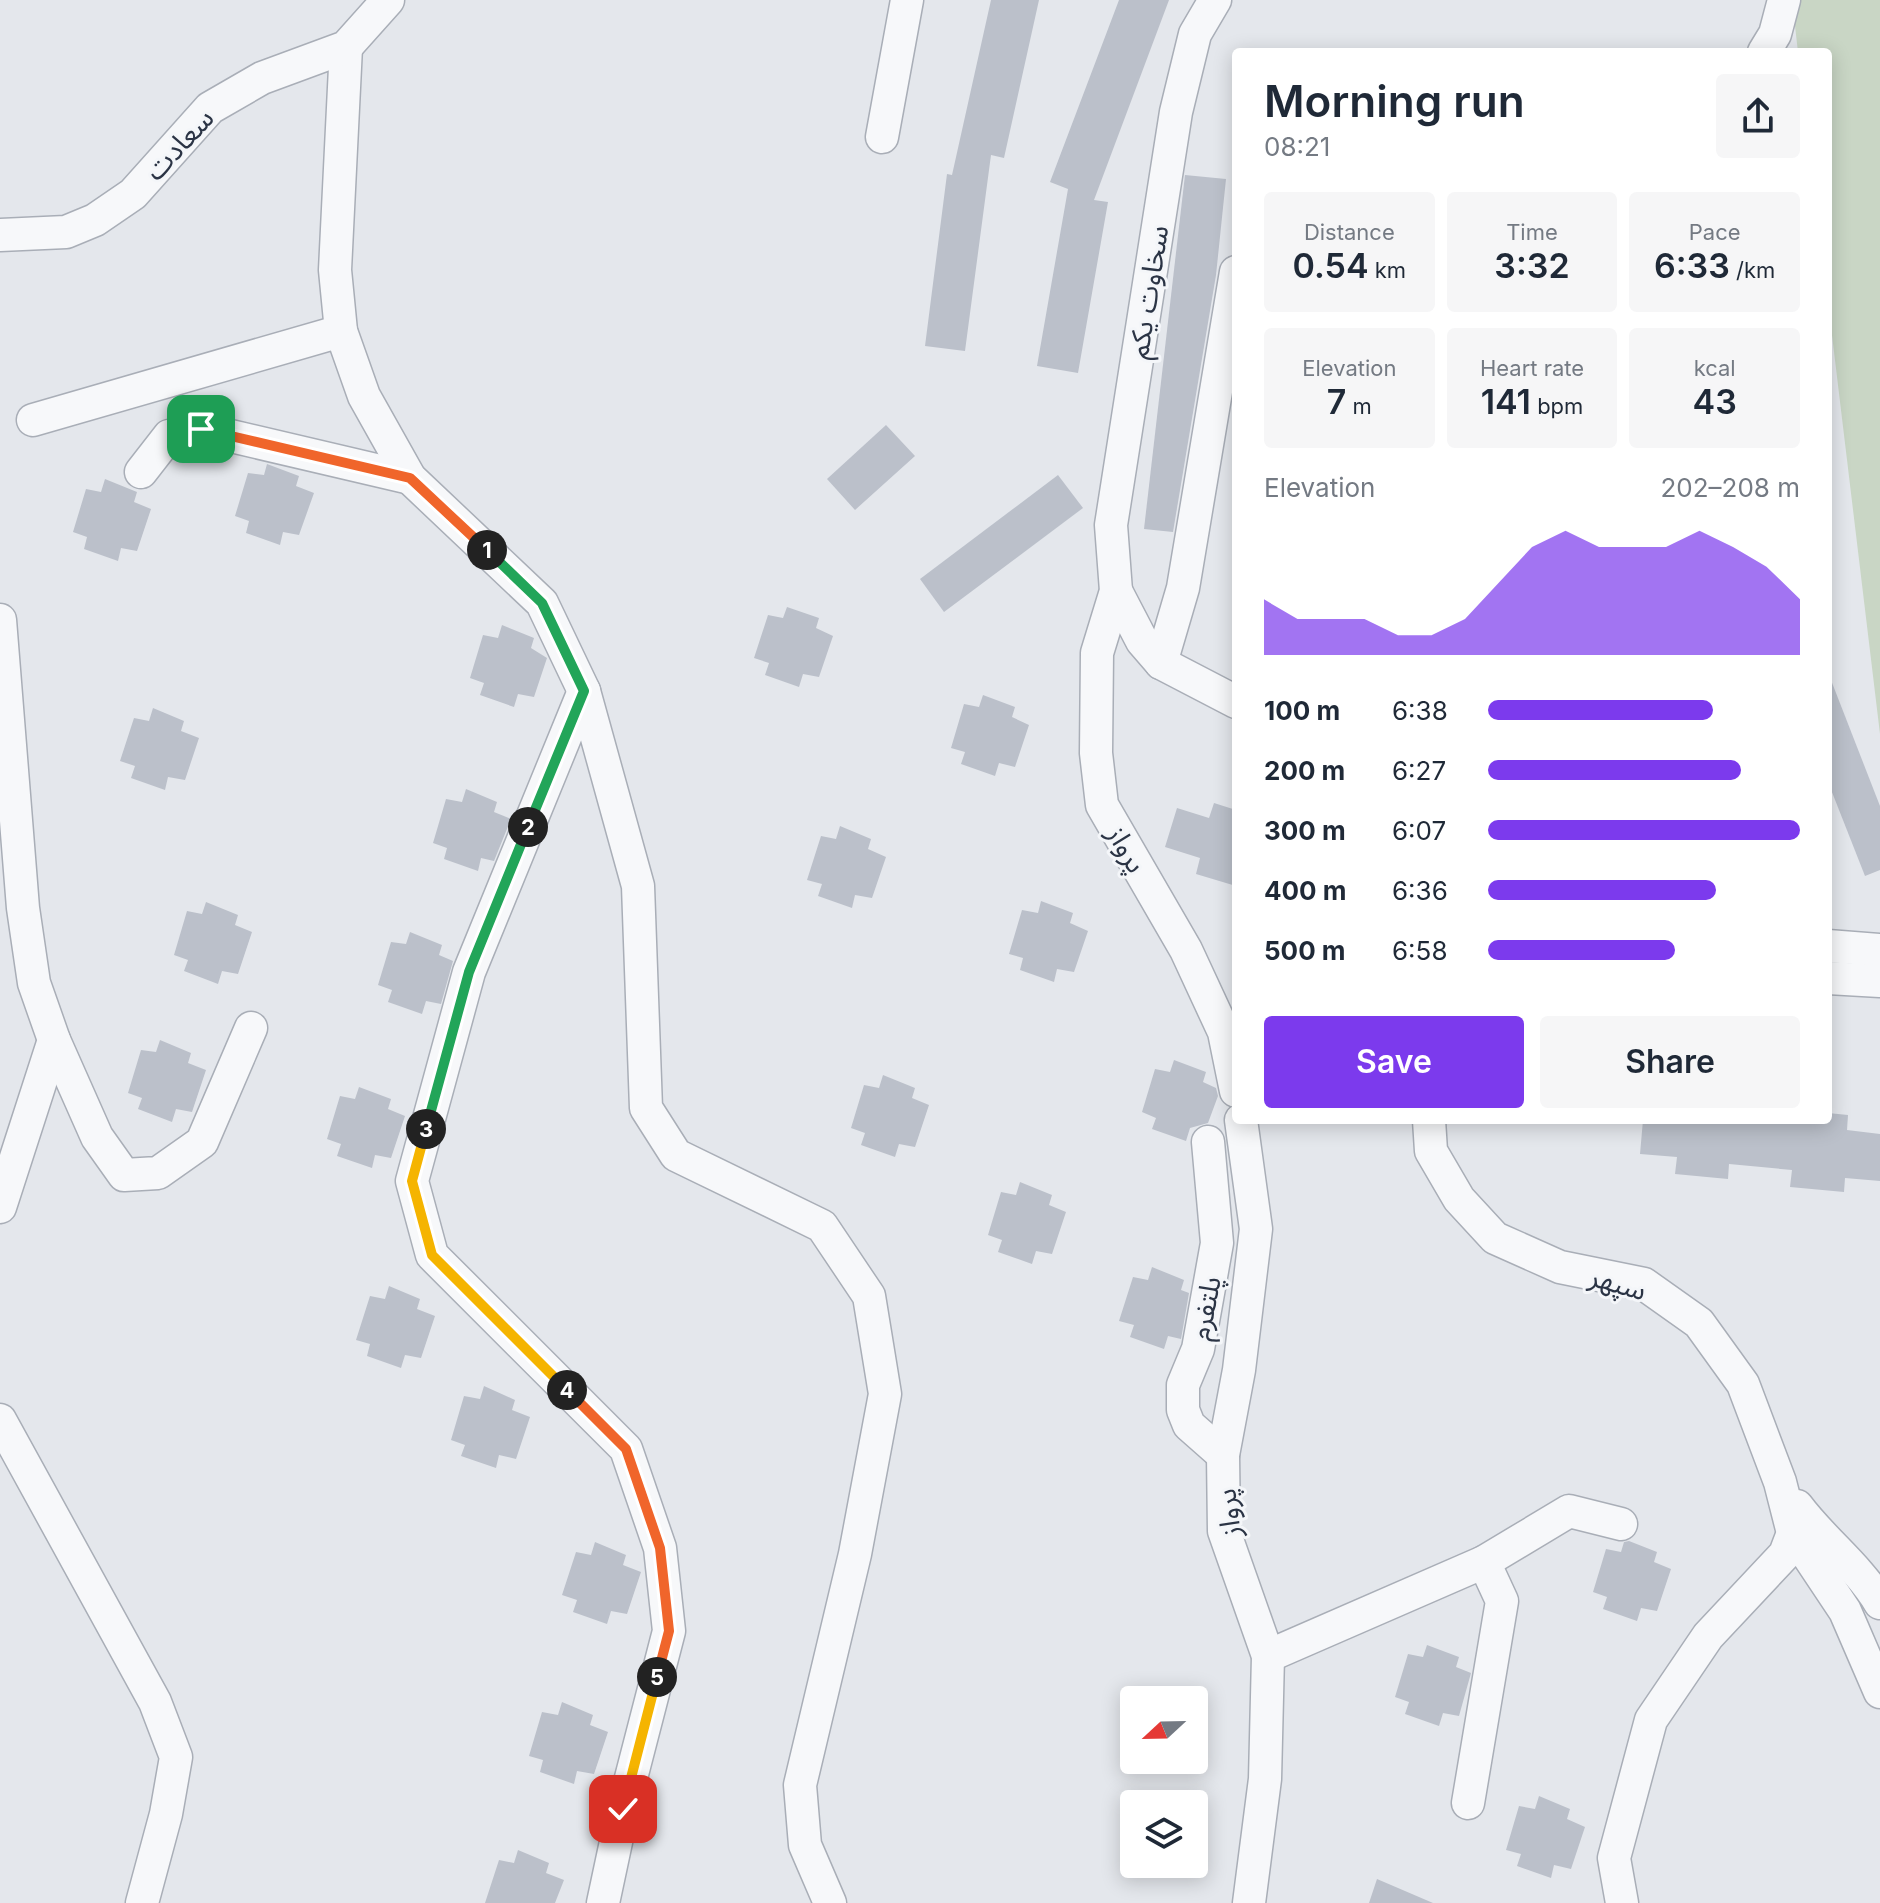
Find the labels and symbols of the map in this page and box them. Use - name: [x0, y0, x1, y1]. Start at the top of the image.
- street label: سعادت: [137, 101, 221, 187]
- street label: سخاوت یکم: [1121, 223, 1180, 362]
- pin: [167, 395, 235, 463]
- pin: 1: [467, 530, 507, 570]
- pin: 2: [508, 807, 548, 847]
- street label: پرواز: [1098, 818, 1154, 879]
- pin: 3: [406, 1109, 446, 1149]
- street label: سپهر: [1584, 1258, 1650, 1308]
- street label: پلتفرم: [1182, 1273, 1232, 1344]
- pin: 4: [547, 1370, 587, 1410]
- street label: پرواز: [1208, 1487, 1249, 1540]
- pin: 5: [637, 1657, 677, 1697]
- north arrow: [1120, 1686, 1208, 1774]
- pin: [589, 1775, 657, 1843]

